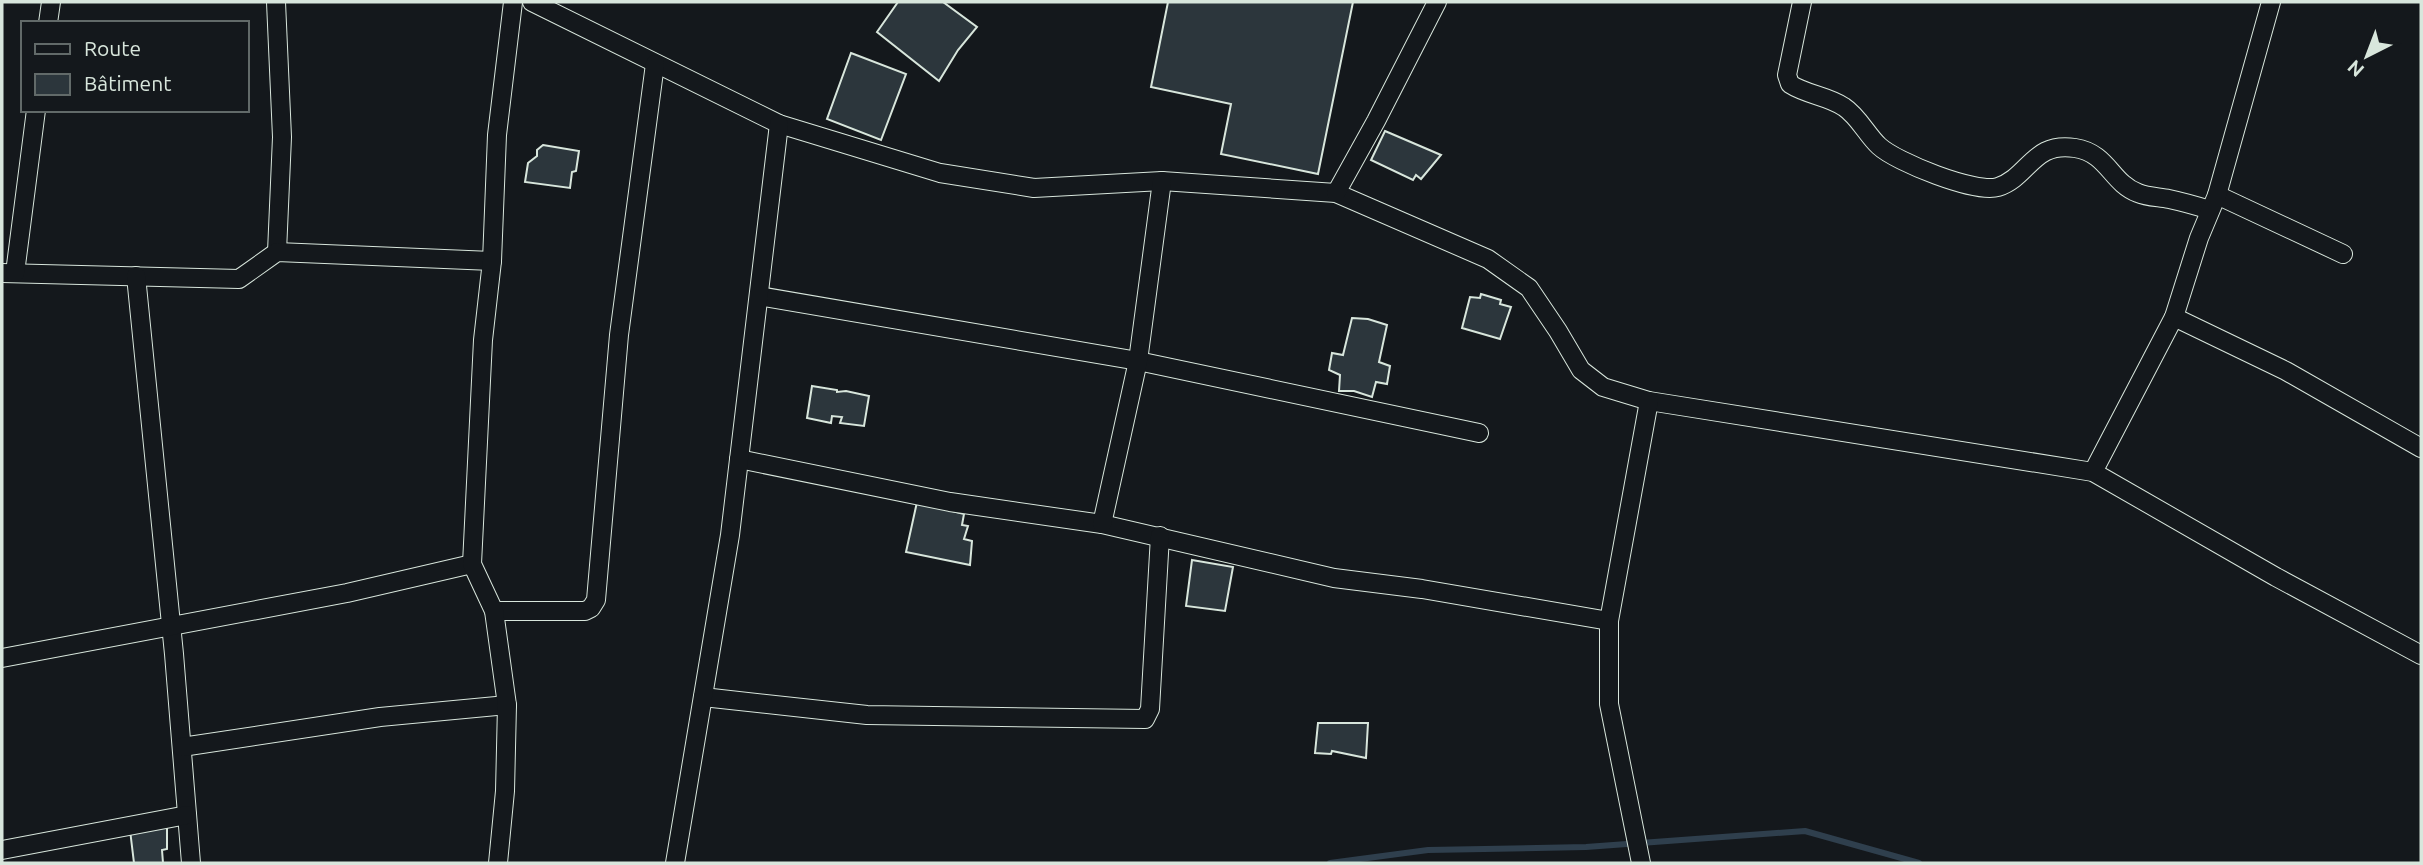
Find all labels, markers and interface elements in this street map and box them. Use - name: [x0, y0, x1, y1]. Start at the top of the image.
- legend: [21, 21, 248, 112]
- north arrow: [2332, 21, 2402, 91]
- text: Route: [84, 36, 141, 60]
- text: N: [2343, 56, 2368, 82]
- text: Bâtiment: [84, 71, 171, 95]

